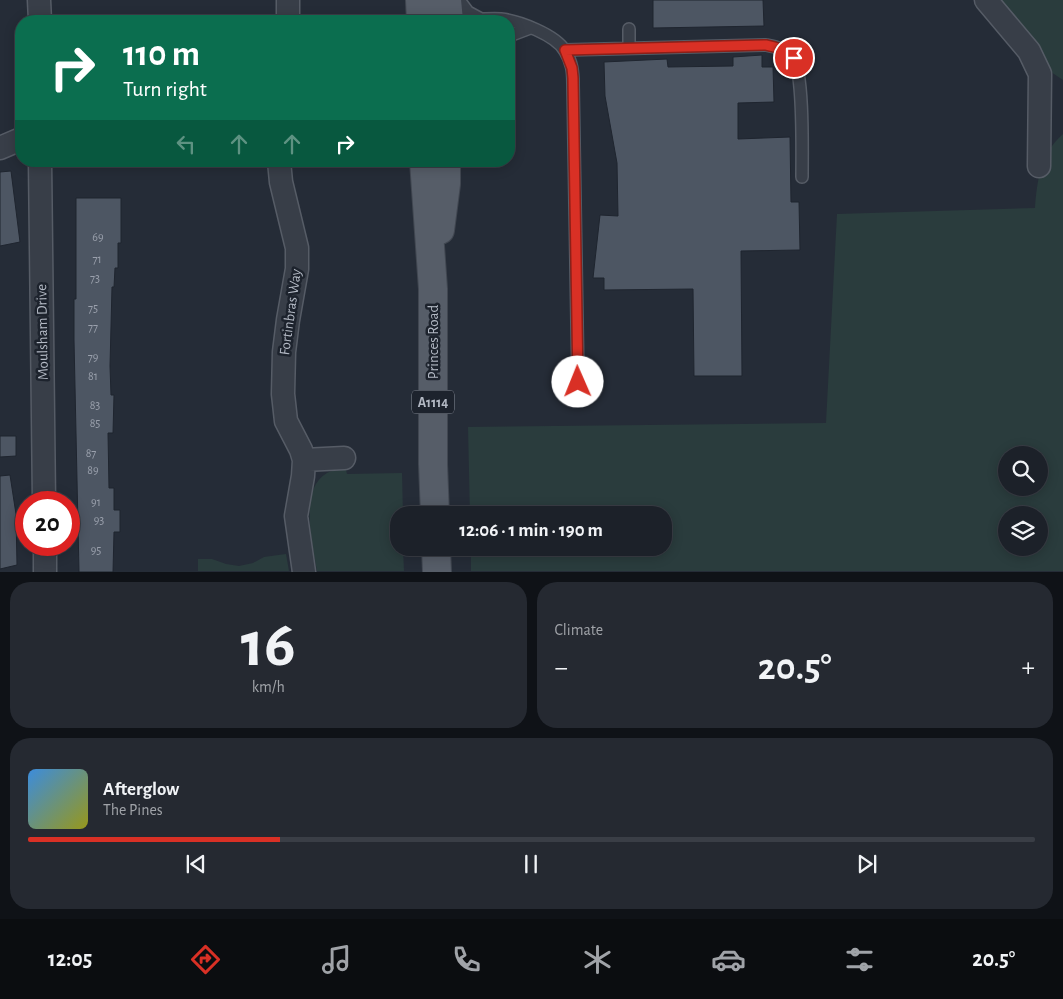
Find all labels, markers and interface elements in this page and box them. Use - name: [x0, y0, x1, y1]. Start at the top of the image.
- icon: right: [40, 35, 105, 100]
- text: 110 m: [123, 37, 200, 72]
- pin: [773, 37, 815, 79]
- icon: arrive: [780, 44, 808, 72]
- text: Turn right: [123, 78, 207, 100]
- icon: left: [172, 130, 200, 158]
- icon: ahead: [225, 130, 253, 158]
- icon: ahead: [278, 130, 306, 158]
- icon: right: [331, 130, 359, 158]
- house number: 69: [92, 231, 104, 243]
- house number: 71: [92, 253, 102, 265]
- street label: Fortinbras Way: [277, 267, 304, 356]
- house number: 73: [90, 272, 100, 284]
- street label: Moulsham Drive: [34, 284, 51, 380]
- house number: 75: [88, 302, 98, 314]
- street label: Princes Road: [426, 305, 441, 379]
- house number: 77: [88, 321, 98, 333]
- house number: 79: [88, 351, 99, 363]
- position arrow: [551, 355, 603, 407]
- house number: 81: [88, 370, 98, 382]
- road number: A1114: [412, 391, 454, 414]
- house number: 83: [90, 399, 100, 411]
- house number: 85: [90, 417, 100, 429]
- map controls: [998, 446, 1048, 556]
- button: search: [998, 446, 1048, 496]
- house number: 87: [86, 447, 96, 459]
- house number: 89: [87, 464, 99, 476]
- speed limit sign: 20: [15, 491, 80, 556]
- house number: 91: [91, 496, 101, 508]
- button: layers: [998, 506, 1048, 556]
- house number: 93: [94, 514, 104, 526]
- text: 12:06 · 1 min · 190 m: [459, 521, 603, 540]
- house number: 95: [91, 544, 101, 556]
- text: 16: [241, 613, 296, 678]
- text: Climate: [555, 622, 603, 638]
- text: 20.5°: [758, 649, 832, 687]
- text: −: [555, 654, 568, 682]
- text: +: [1022, 654, 1035, 682]
- text: km/h: [252, 679, 285, 695]
- text: Afterglow: [103, 780, 179, 799]
- text: The Pines: [103, 802, 163, 818]
- icon: previous: [182, 850, 210, 878]
- icon: pause: [517, 850, 545, 878]
- icon: next: [853, 850, 881, 878]
- icon: directions: [188, 942, 223, 977]
- icon: music: [319, 942, 354, 977]
- icon: phone: [449, 942, 484, 977]
- icon: climate: [580, 942, 615, 977]
- icon: car: [711, 942, 746, 977]
- icon: filters: [842, 942, 877, 977]
- text: 12:05: [48, 948, 92, 970]
- text: 20.5°: [972, 948, 1015, 970]

